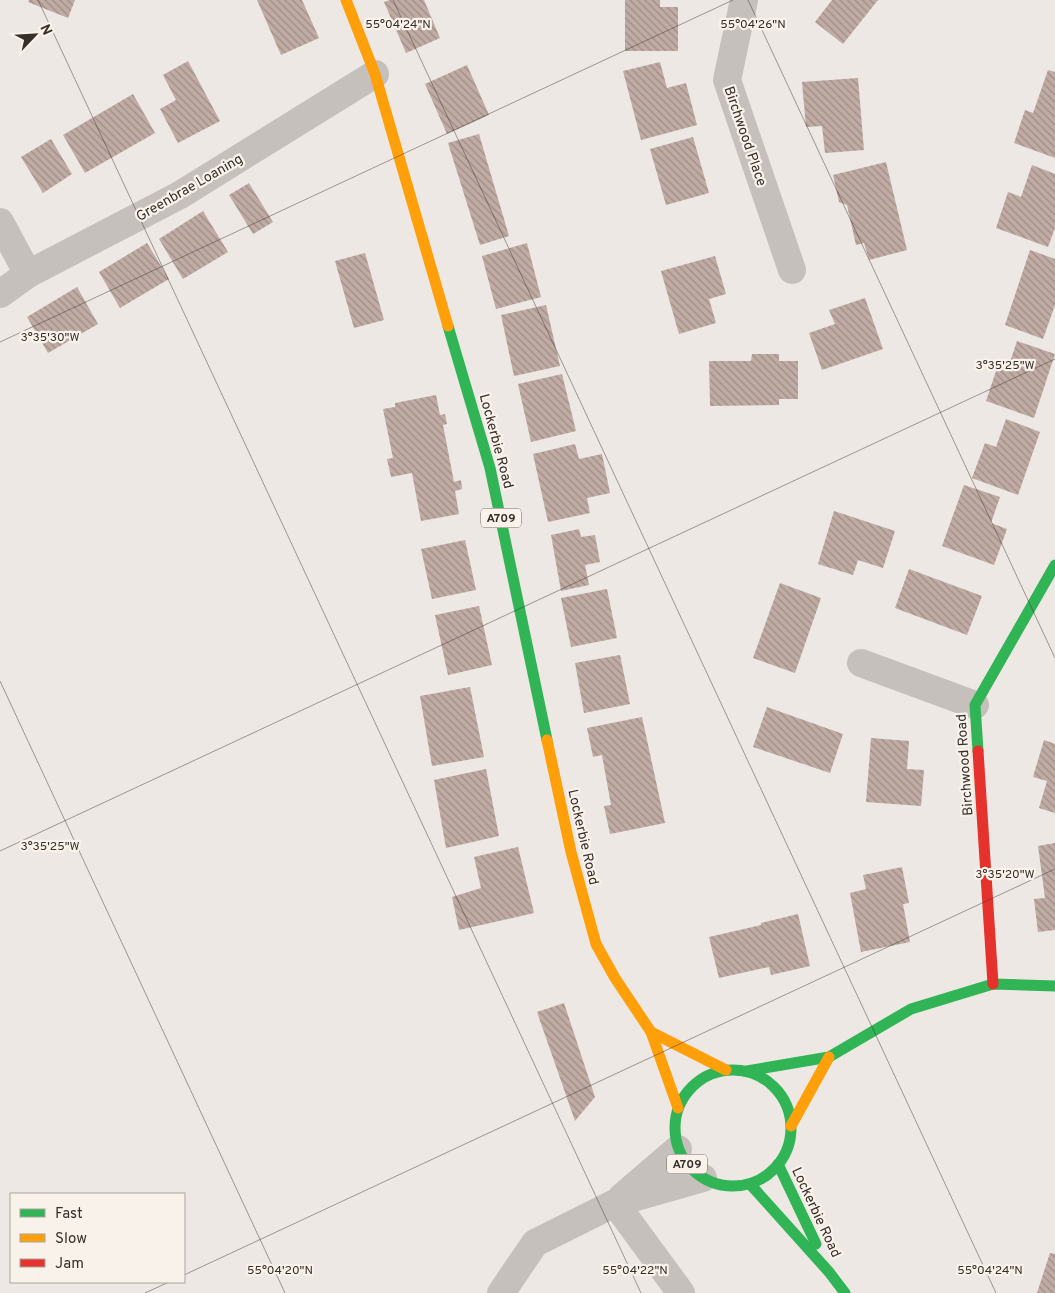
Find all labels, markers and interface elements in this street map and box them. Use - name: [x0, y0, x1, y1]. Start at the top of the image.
- north arrow: [10, 10, 60, 60]
- text: 55°04'24"N: [365, 17, 431, 33]
- text: 55°04'26"N: [720, 17, 786, 33]
- text: N: [36, 22, 55, 38]
- street label: Birchwood Place: [720, 84, 770, 189]
- street label: Greenbrae Loaning: [133, 151, 246, 226]
- text: 3°35'30"W: [20, 330, 80, 346]
- text: 3°35'25"W: [975, 358, 1035, 374]
- street label: Lockerbie Road: [475, 392, 516, 491]
- road number: A709: [481, 508, 521, 528]
- street label: Birchwood Road: [953, 713, 978, 816]
- street label: Lockerbie Road: [563, 788, 602, 887]
- text: 3°35'25"W: [20, 839, 80, 855]
- text: 3°35'20"W: [975, 867, 1035, 883]
- road number: A709: [667, 1154, 707, 1174]
- street label: Lockerbie Road: [787, 1165, 844, 1260]
- legend: [10, 1193, 185, 1283]
- text: Fast: [55, 1205, 83, 1224]
- text: Slow: [55, 1230, 87, 1249]
- text: Jam: [55, 1255, 84, 1274]
- text: 55°04'20"N: [247, 1263, 313, 1279]
- text: 55°04'22"N: [602, 1263, 668, 1279]
- text: 55°04'24"N: [957, 1263, 1023, 1279]

